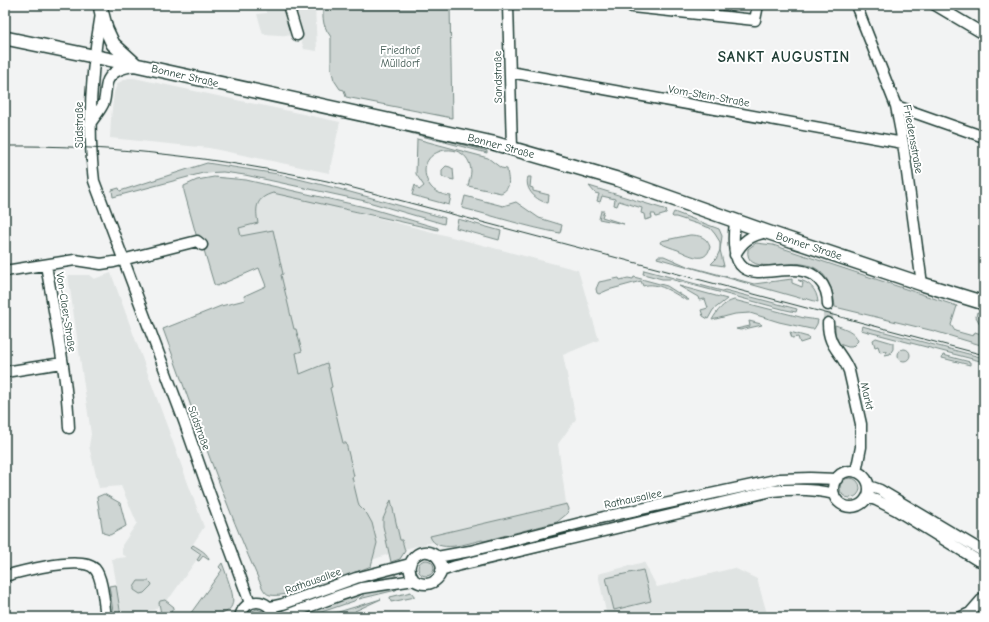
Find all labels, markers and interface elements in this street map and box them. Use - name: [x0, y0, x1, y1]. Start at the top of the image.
- park label: Friedhof Mülldorf: [380, 44, 421, 70]
- district label: SANKT AUGUSTIN: [718, 48, 850, 66]
- street label: Sandstraße: [491, 50, 505, 103]
- street label: Bonner Straße: [150, 62, 220, 90]
- street label: Vom-Stein-Straße: [667, 82, 751, 110]
- street label: Südstraße: [73, 101, 86, 148]
- street label: Friedensstraße: [901, 104, 926, 175]
- street label: Bonner Straße: [466, 131, 536, 161]
- street label: Bonner Straße: [774, 229, 844, 263]
- street label: Von-Claer-Straße: [53, 271, 79, 353]
- street label: Markt: [858, 381, 877, 412]
- street label: Südstraße: [185, 404, 213, 452]
- street label: Rathausallee: [603, 486, 663, 511]
- street label: Rathausallee: [283, 565, 343, 597]

